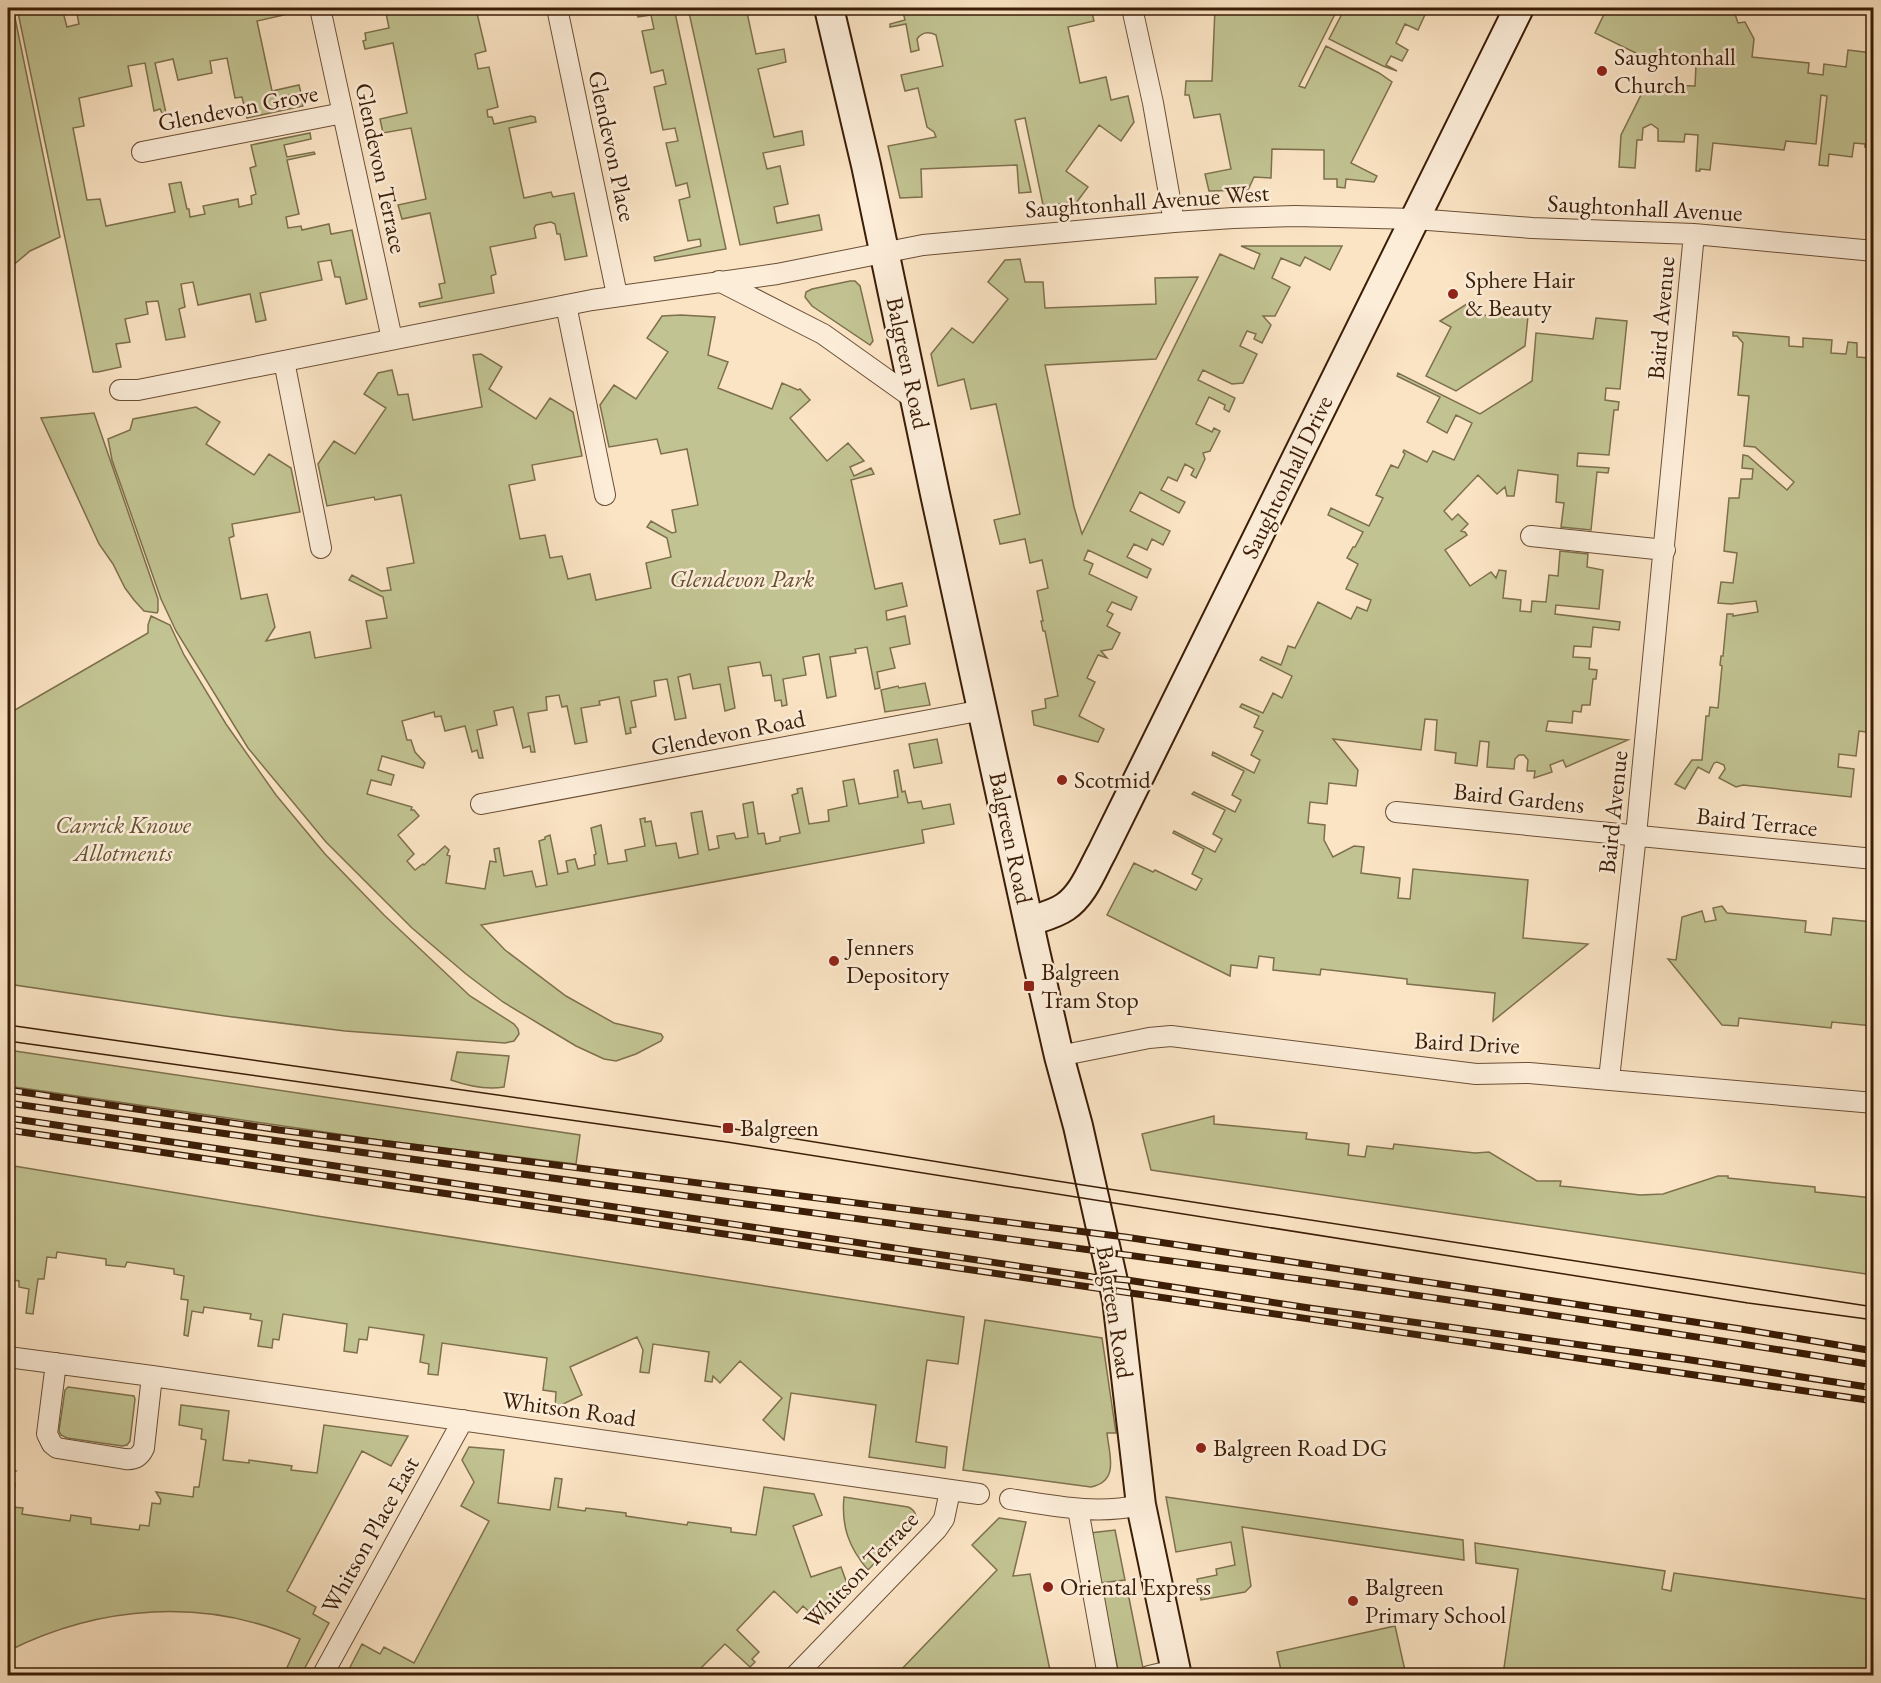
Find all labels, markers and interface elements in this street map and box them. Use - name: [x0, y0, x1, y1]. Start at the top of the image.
- place label: Saughtonhall Church: [1614, 41, 1736, 100]
- marker: Saughtonhall Church: [1595, 64, 1609, 78]
- street label: Glendevon Place: [581, 68, 644, 224]
- street label: Glendevon Grove: [155, 77, 321, 138]
- street label: Glendevon Terrace: [348, 80, 415, 256]
- street label: Saughtonhall Avenue West: [1024, 176, 1270, 224]
- street label: Saughtonhall Avenue: [1547, 187, 1743, 228]
- street label: Baird Avenue: [1640, 255, 1681, 381]
- place label: Sphere Hair & Beauty: [1465, 264, 1575, 323]
- marker: Sphere Hair & Beauty: [1446, 287, 1460, 301]
- street label: Balgreen Road: [879, 294, 938, 433]
- street label: Saughtonhall Drive: [1234, 390, 1339, 563]
- park label: Glendevon Park: [670, 563, 815, 594]
- street label: Glendevon Road: [648, 702, 808, 763]
- street label: Baird Avenue: [1591, 749, 1634, 875]
- place label: Scotmid: [1074, 764, 1151, 795]
- street label: Balgreen Road: [982, 769, 1041, 908]
- marker: Scotmid: [1055, 773, 1069, 787]
- street label: Baird Gardens: [1452, 775, 1586, 820]
- street label: Baird Terrace: [1695, 800, 1819, 843]
- park label: Carrick Knowe Allotments: [55, 809, 192, 868]
- place label: Jenners Depository: [844, 931, 950, 990]
- marker: Jenners Depository: [827, 954, 841, 968]
- place label: Balgreen Tram Stop: [1041, 956, 1139, 1015]
- marker: Balgreen Tram Stop: [1022, 979, 1036, 993]
- street label: Baird Drive: [1413, 1024, 1521, 1061]
- place label: Balgreen: [740, 1112, 819, 1143]
- marker: Balgreen: [721, 1121, 735, 1135]
- street label: Balgreen Road: [1090, 1243, 1141, 1381]
- street label: Whitson Road: [500, 1384, 639, 1433]
- place label: Balgreen Road DG: [1213, 1432, 1387, 1463]
- marker: Balgreen Road DG: [1194, 1441, 1208, 1455]
- street label: Whitson Place East: [314, 1450, 426, 1619]
- street label: Whitson Terrace: [797, 1504, 925, 1635]
- place label: Oriental Express: [1060, 1571, 1211, 1602]
- place label: Balgreen Primary School: [1365, 1571, 1506, 1630]
- marker: Oriental Express: [1041, 1580, 1055, 1594]
- marker: Balgreen Primary School: [1346, 1594, 1360, 1608]

